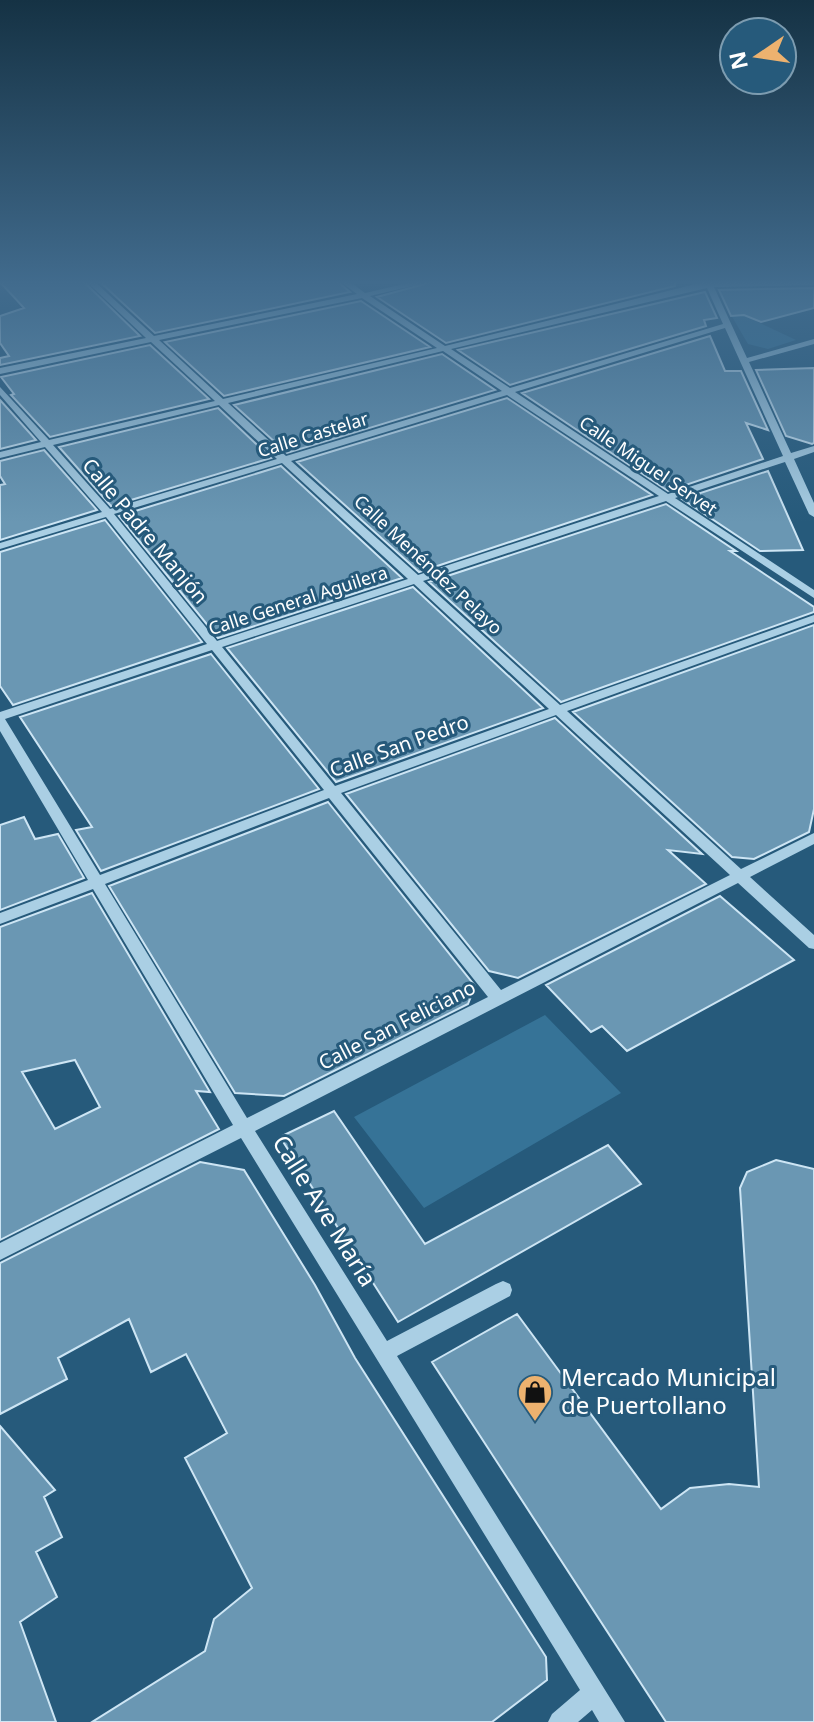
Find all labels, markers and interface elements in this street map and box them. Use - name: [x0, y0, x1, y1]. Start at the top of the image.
- north arrow: [718, 16, 798, 96]
- text: N: [721, 49, 754, 73]
- street label: Calle Castelar: [254, 406, 372, 462]
- street label: Calle Miguel Servet: [575, 410, 723, 521]
- street label: Calle Padre Manjón: [77, 452, 214, 609]
- street label: Calle Menéndez Pelayo: [349, 489, 508, 639]
- street label: Calle General Aguilera: [205, 560, 390, 640]
- street label: Calle San Pedro: [326, 708, 472, 783]
- street label: Calle San Feliciano: [314, 973, 480, 1076]
- street label: Calle Ave María: [265, 1128, 385, 1292]
- place label: Mercado Municipal de Puertollano: [561, 1360, 776, 1421]
- shop icon: Mercado Municipal de Puertollano: [516, 1373, 554, 1423]

